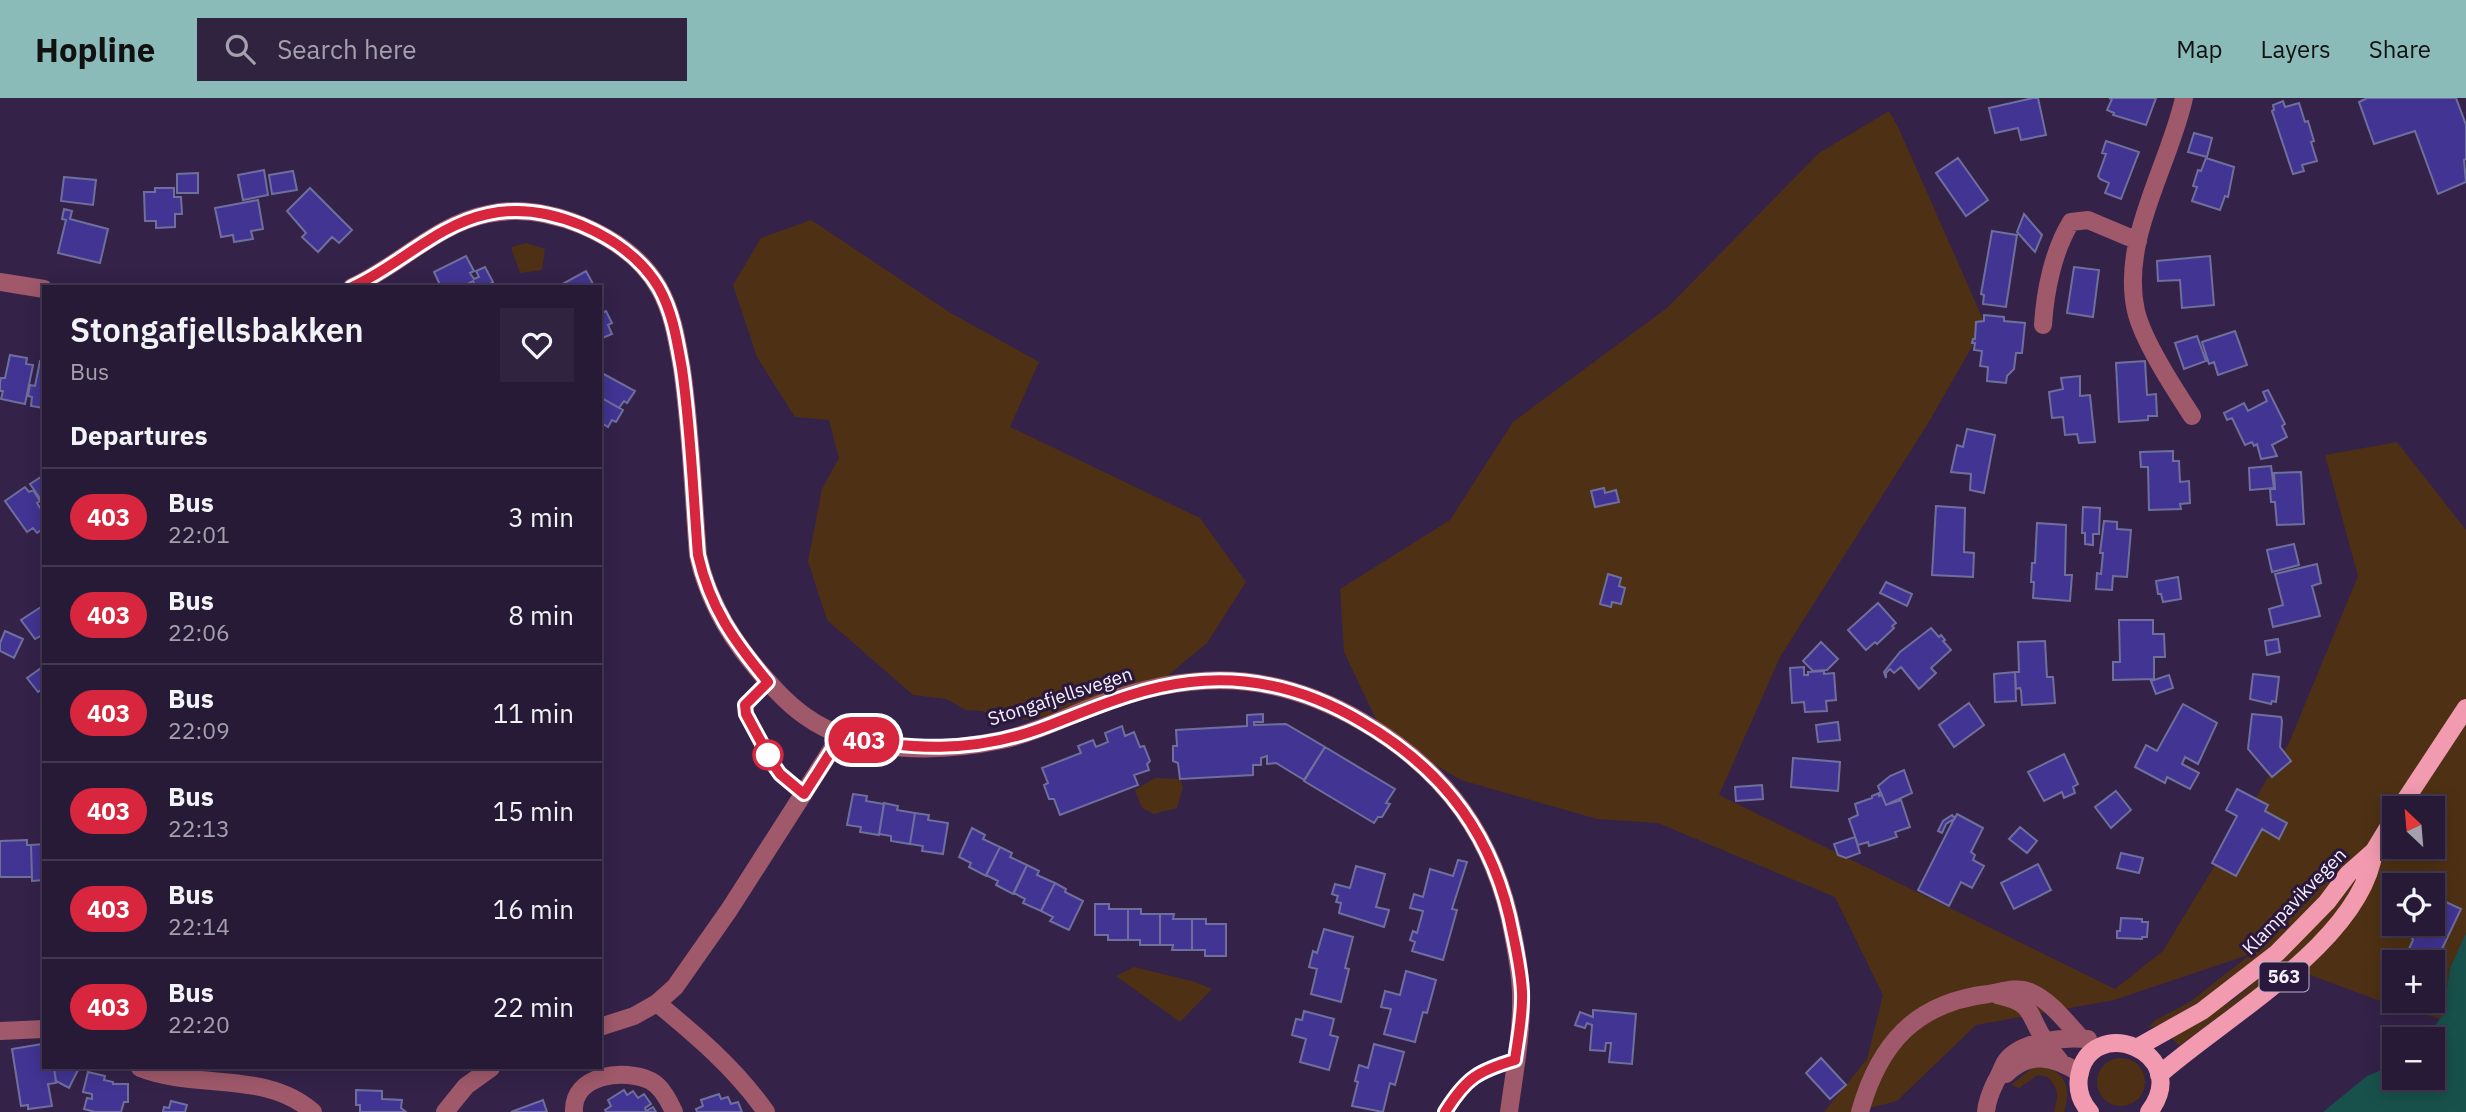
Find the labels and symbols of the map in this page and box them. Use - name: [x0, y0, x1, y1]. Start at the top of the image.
- street label: Stongafjellsvegen: [985, 661, 1135, 731]
- line badge: 403: [824, 717, 904, 763]
- unlabelled marker: [753, 740, 783, 770]
- north arrow: [2382, 796, 2445, 859]
- street label: Klampavikvegen: [2237, 842, 2351, 960]
- road number: 563: [2260, 962, 2308, 992]

